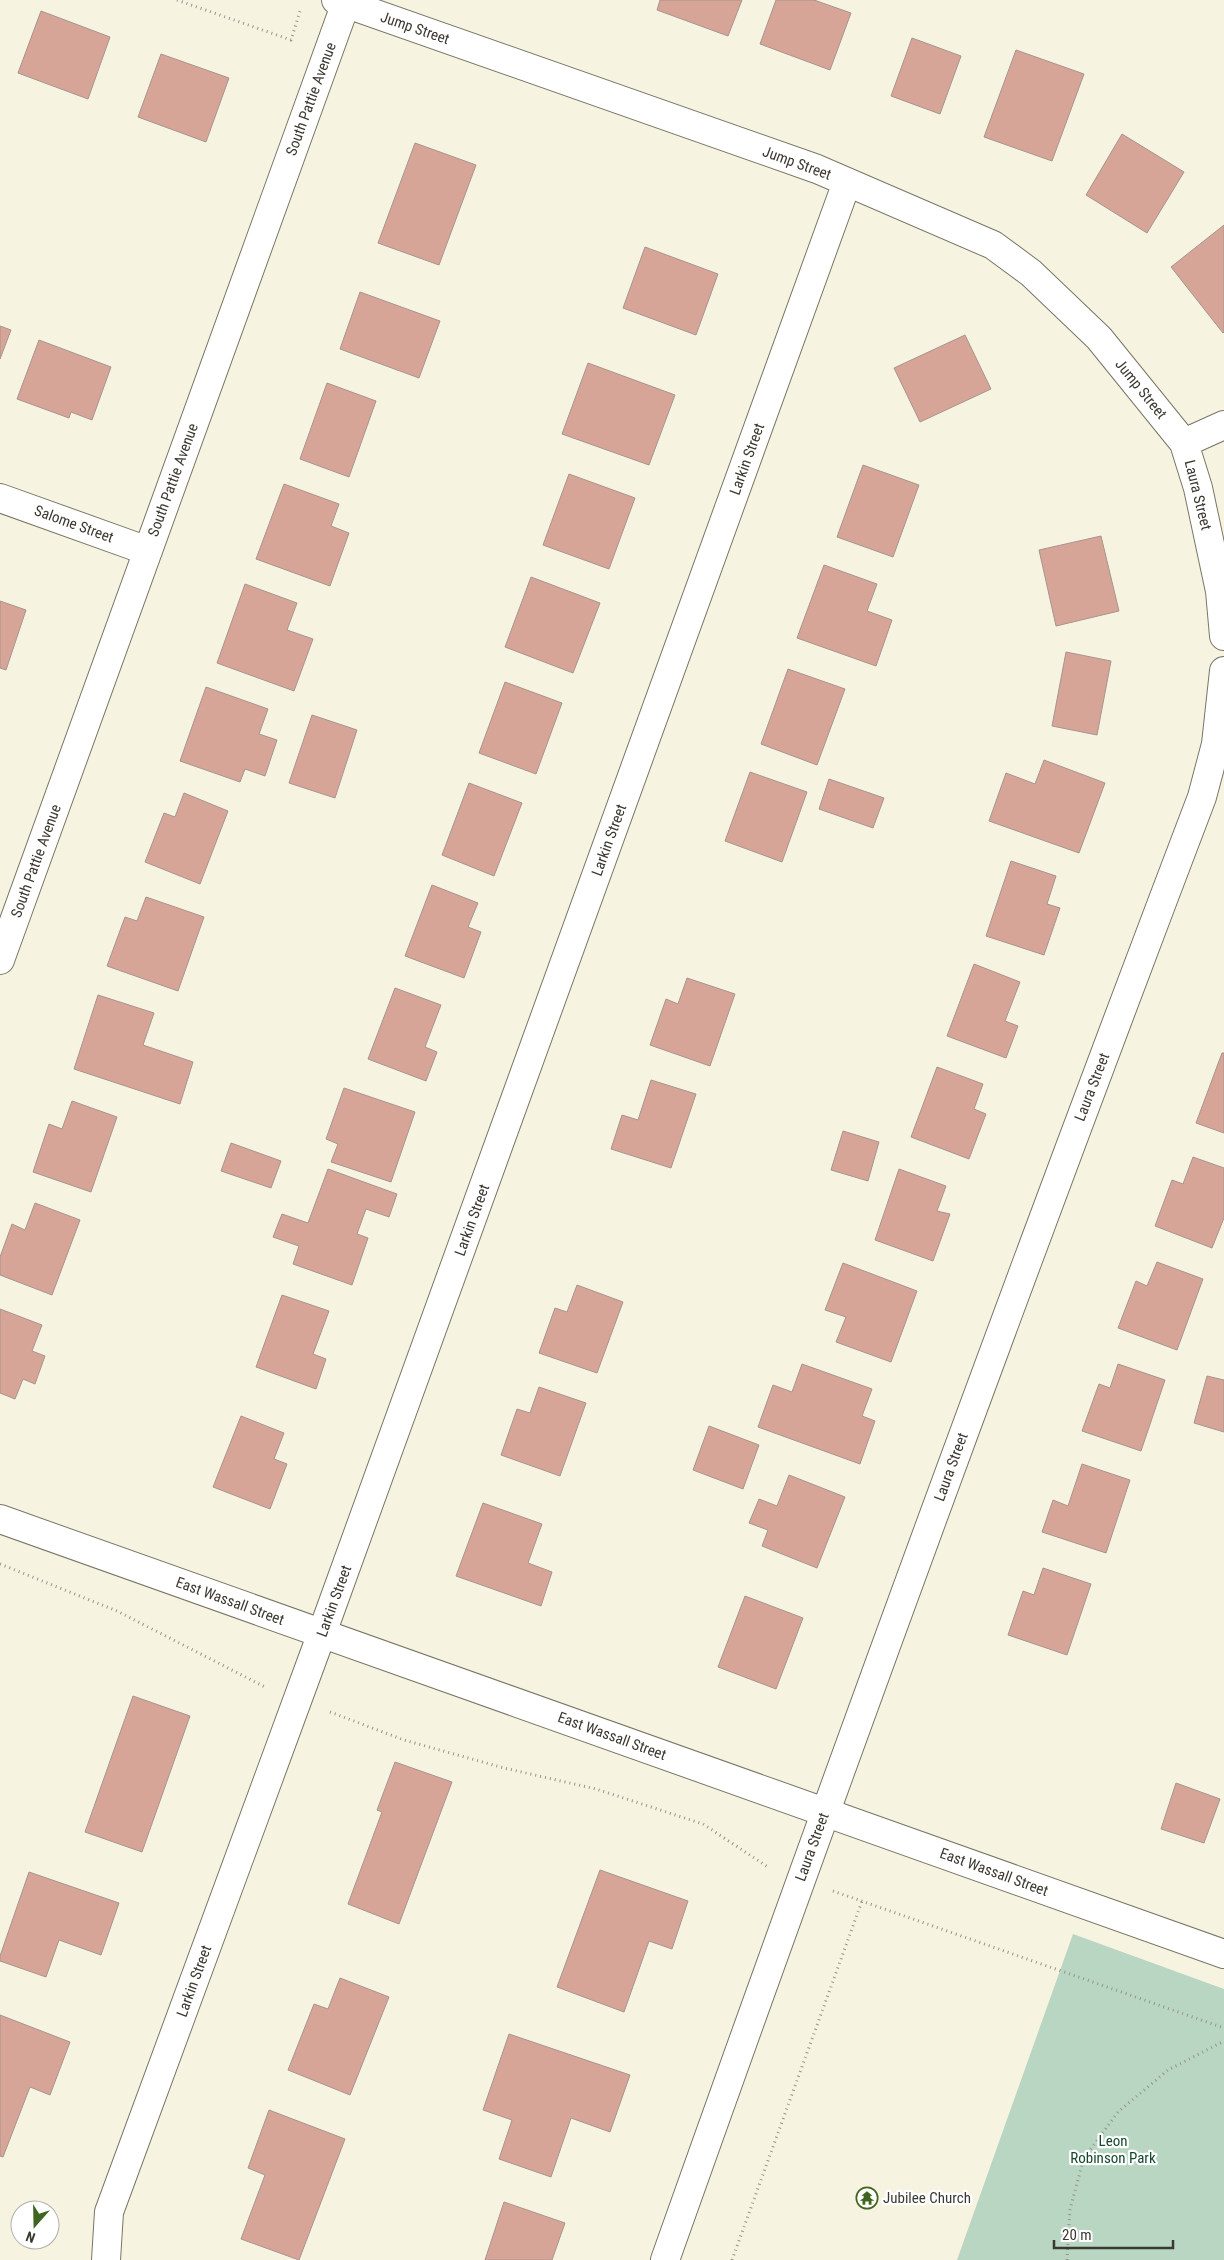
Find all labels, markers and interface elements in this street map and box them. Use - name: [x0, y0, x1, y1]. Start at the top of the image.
- street label: Jump Street: [378, 8, 452, 48]
- street label: South Pattie Avenue: [282, 40, 340, 158]
- street label: Jump Street: [760, 142, 834, 184]
- street label: Jump Street: [1111, 355, 1171, 423]
- street label: South Pattie Avenue: [144, 421, 202, 539]
- street label: Larkin Street: [726, 421, 768, 497]
- street label: Laura Street: [1181, 458, 1215, 532]
- street label: Salome Street: [32, 501, 116, 547]
- street label: South Pattie Avenue: [7, 802, 65, 920]
- street label: Larkin Street: [588, 802, 630, 878]
- street label: Laura Street: [1071, 1050, 1113, 1124]
- street label: Larkin Street: [451, 1182, 493, 1258]
- street label: Laura Street: [930, 1430, 972, 1504]
- street label: Larkin Street: [313, 1563, 355, 1639]
- street label: East Wassall Street: [173, 1573, 287, 1629]
- street label: East Wassall Street: [555, 1708, 669, 1764]
- street label: Laura Street: [791, 1810, 833, 1884]
- street label: East Wassall Street: [937, 1844, 1051, 1900]
- street label: Larkin Street: [173, 1943, 215, 2019]
- park label: Leon Robinson Park: [1070, 2132, 1156, 2167]
- temple icon: Jubilee Church: [855, 2186, 879, 2210]
- place label: Jubilee Church: [883, 2189, 971, 2207]
- north arrow: [10, 2200, 60, 2250]
- scale bar: [1054, 2218, 1173, 2250]
- text: 20 m: [1062, 2226, 1092, 2244]
- text: N: [24, 2228, 37, 2246]

